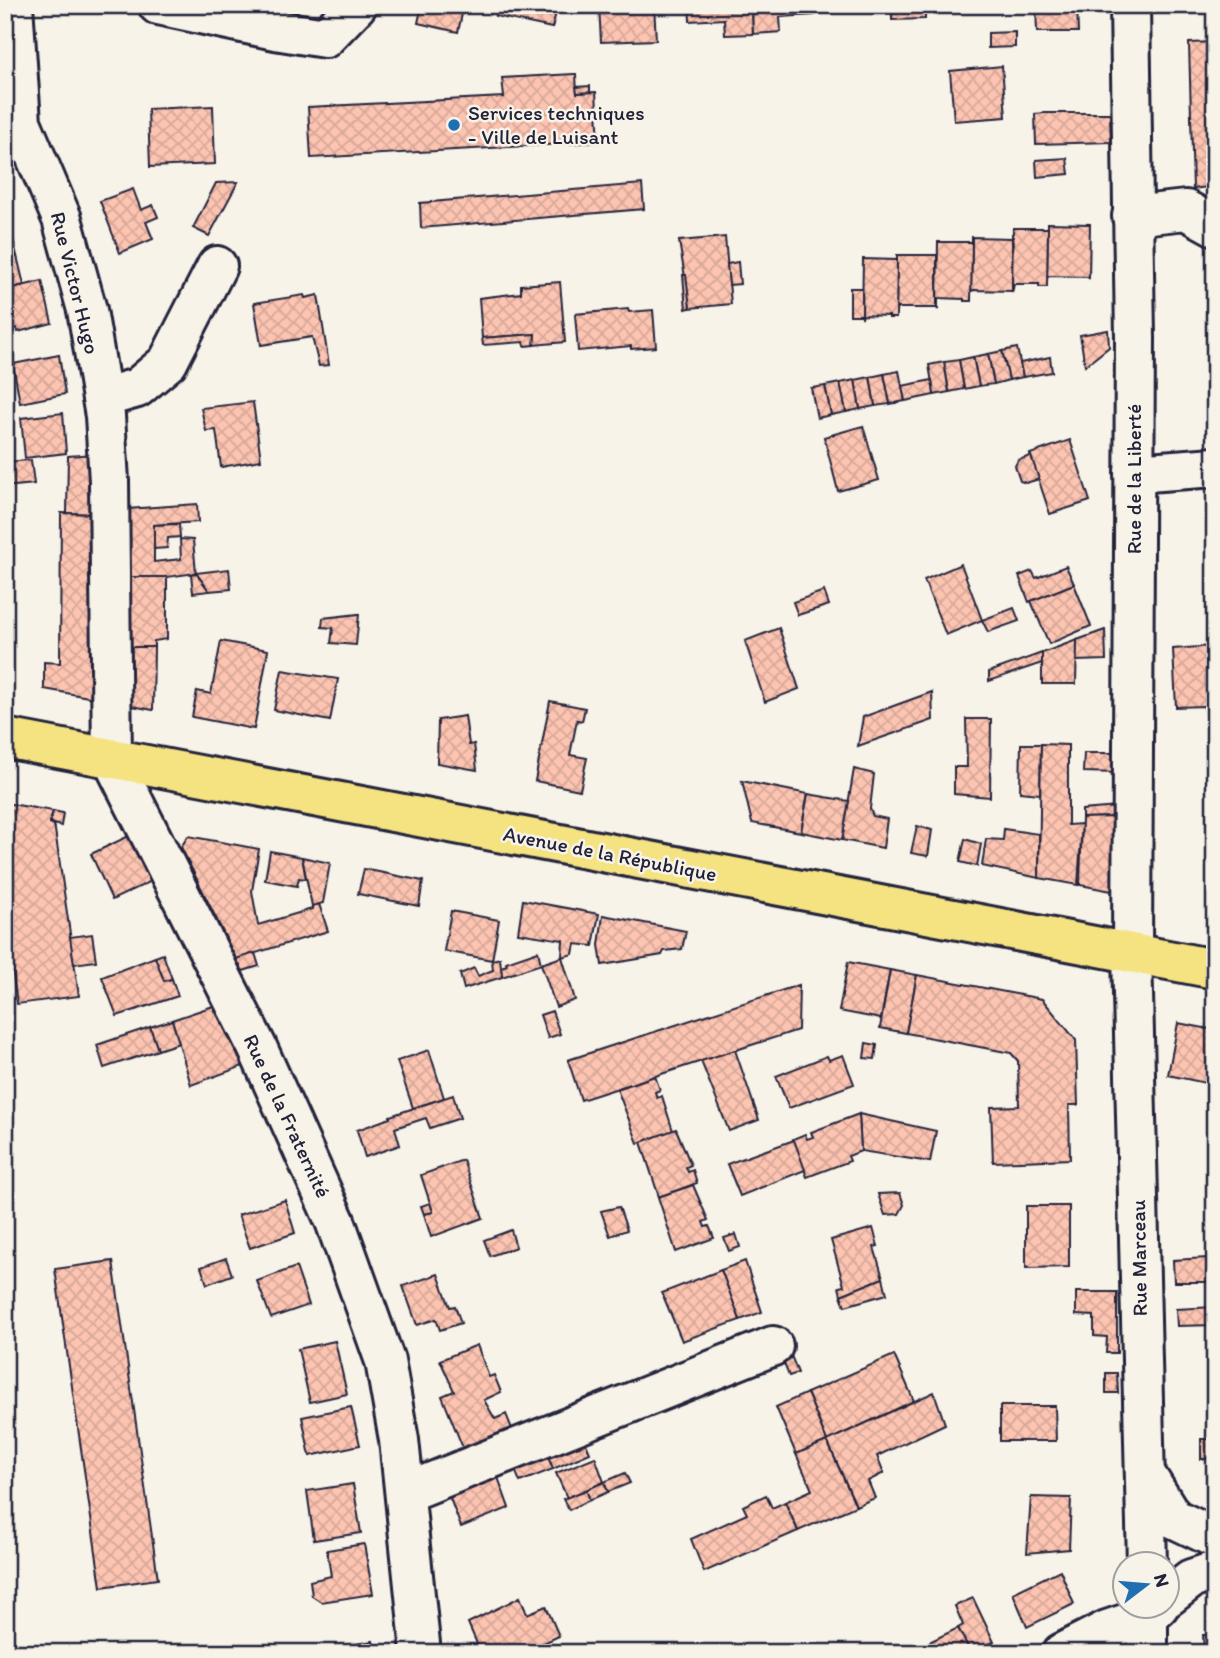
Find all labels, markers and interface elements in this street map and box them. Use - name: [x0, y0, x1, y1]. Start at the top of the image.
- place label: Services techniques - Ville de Luisant: [468, 100, 645, 149]
- marker: Services techniques - Ville de Luisant: [446, 117, 462, 133]
- street label: Rue Victor Hugo: [46, 209, 105, 357]
- street label: Rue de la Liberté: [1121, 404, 1146, 554]
- street label: Avenue de la République: [501, 821, 719, 886]
- street label: Rue de la Fraternité: [239, 1030, 336, 1202]
- street label: Rue Marceau: [1125, 1199, 1152, 1317]
- north arrow: [1112, 1550, 1182, 1620]
- text: N: [1149, 1571, 1175, 1590]

